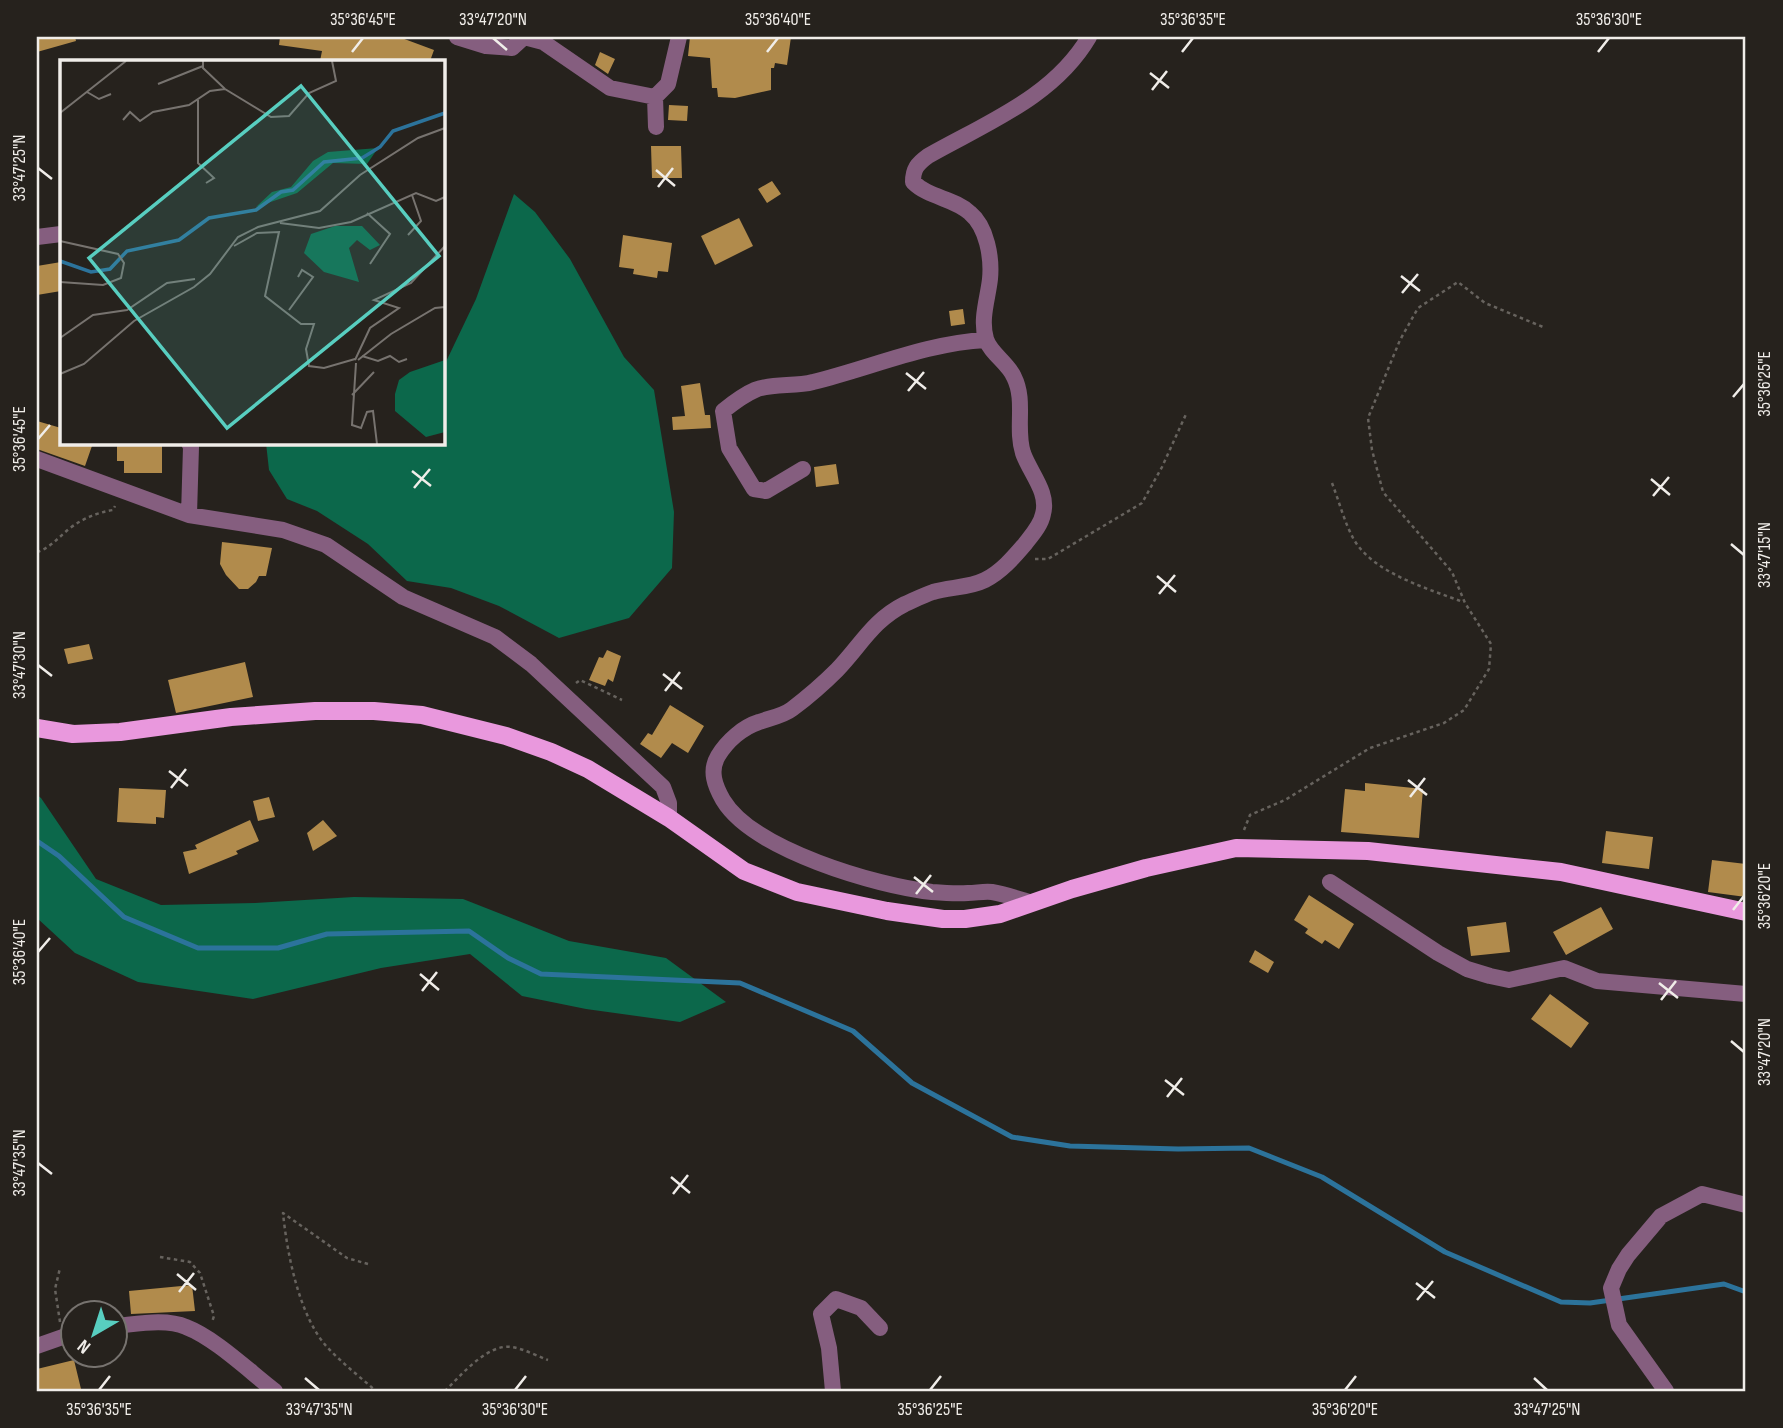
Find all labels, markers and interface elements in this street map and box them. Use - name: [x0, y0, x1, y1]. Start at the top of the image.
- text: 35°36'45"E: [330, 9, 396, 30]
- text: 33°47'20"N: [459, 9, 527, 30]
- text: 35°36'40"E: [745, 9, 811, 30]
- text: 35°36'35"E: [1160, 9, 1226, 30]
- text: 35°36'30"E: [1576, 9, 1642, 30]
- inset map: [60, 60, 444, 444]
- text: 33°47'25"N: [9, 134, 30, 202]
- text: 35°36'25"E: [1754, 351, 1775, 417]
- text: 35°36'45"E: [9, 406, 30, 472]
- text: 33°47'15"N: [1754, 522, 1775, 588]
- text: 33°47'30"N: [9, 631, 30, 699]
- text: 35°36'20"E: [1754, 863, 1775, 929]
- text: 35°36'40"E: [9, 919, 30, 985]
- text: 33°47'20"N: [1754, 1018, 1775, 1086]
- text: 33°47'35"N: [9, 1129, 30, 1197]
- north arrow: [60, 1298, 130, 1368]
- text: N: [73, 1334, 95, 1358]
- text: 35°36'35"E: [66, 1399, 132, 1420]
- text: 33°47'35"N: [285, 1399, 353, 1420]
- text: 35°36'30"E: [482, 1399, 548, 1420]
- text: 35°36'25"E: [897, 1399, 963, 1420]
- text: 35°36'20"E: [1312, 1399, 1378, 1420]
- text: 33°47'25"N: [1513, 1399, 1581, 1420]

